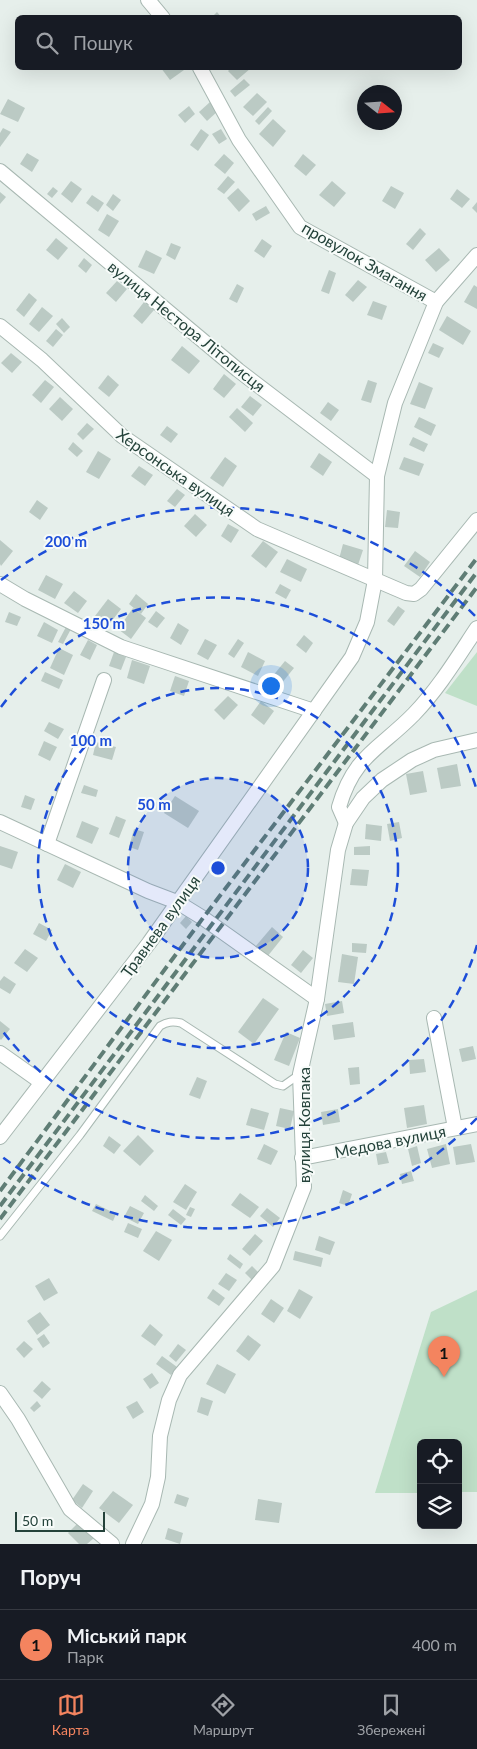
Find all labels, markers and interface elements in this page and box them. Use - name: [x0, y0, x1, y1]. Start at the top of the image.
- search box: [15, 15, 462, 70]
- icon: search: [33, 29, 61, 57]
- text: Пошук: [73, 31, 133, 54]
- north arrow: [357, 85, 402, 130]
- street label: провулок Змагання: [299, 217, 431, 305]
- street label: вулиця Нестора Літописця: [104, 257, 270, 395]
- street label: Херсонська вулиця: [113, 424, 239, 520]
- text: 200 m: [45, 532, 87, 550]
- text: 150 m: [83, 614, 125, 632]
- your location: [258, 673, 284, 699]
- text: 100 m: [70, 731, 112, 749]
- text: 50 m: [137, 795, 171, 813]
- centre of rings: [209, 859, 227, 877]
- street label: Травнева вулиця: [117, 871, 203, 981]
- street label: вулиця Ковпака: [294, 1067, 313, 1183]
- street label: Медова вулиця: [333, 1121, 447, 1161]
- pin: 1: [428, 1336, 460, 1377]
- map controls: [417, 1439, 462, 1529]
- button: locate: [417, 1439, 462, 1484]
- button: layers: [417, 1484, 462, 1529]
- scale bar: [15, 1509, 105, 1532]
- text: 50 m: [22, 1512, 53, 1529]
- text: Поруч: [20, 1564, 81, 1589]
- text: Міський парк: [67, 1624, 187, 1647]
- text: 1: [31, 1635, 41, 1654]
- text: 400 m: [412, 1635, 457, 1654]
- text: Парк: [67, 1647, 104, 1666]
- tab: Карта: [52, 1691, 90, 1738]
- tab: Маршрут: [193, 1691, 254, 1738]
- tab: Збережені: [357, 1691, 425, 1738]

